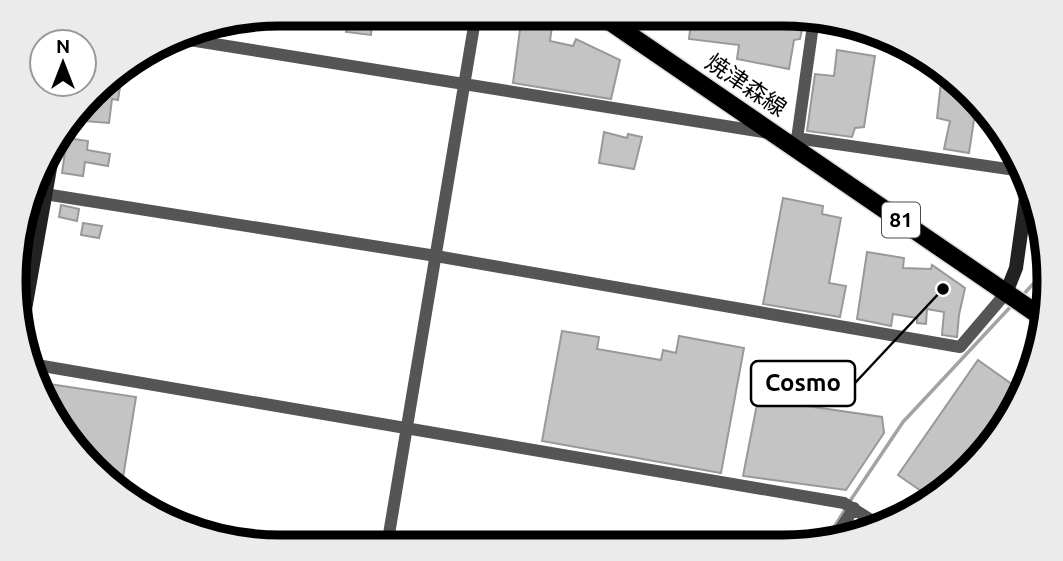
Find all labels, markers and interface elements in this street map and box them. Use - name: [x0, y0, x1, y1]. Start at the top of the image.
- north arrow: [28, 28, 98, 98]
- text: N: [56, 35, 70, 57]
- street label: 焼津森線: [701, 48, 791, 121]
- road number: 81: [882, 202, 920, 238]
- callout: Cosmo: [751, 361, 855, 406]
- text: Cosmo: [765, 369, 841, 396]

